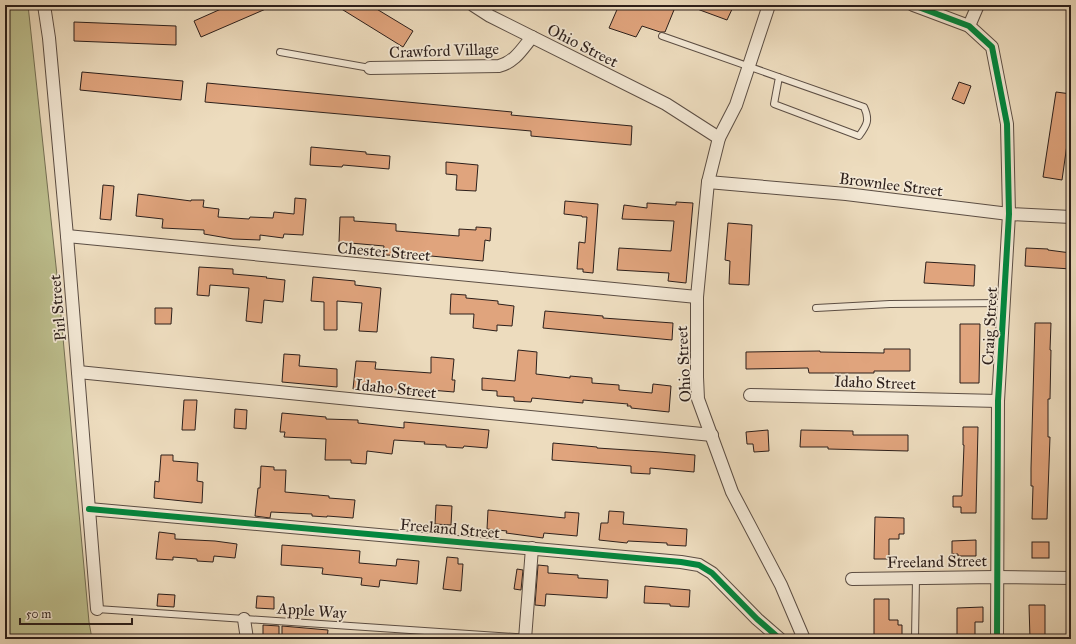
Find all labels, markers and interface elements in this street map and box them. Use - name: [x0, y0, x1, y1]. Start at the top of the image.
- street label: Ohio Street: [544, 20, 622, 71]
- street label: Crawford Village: [389, 39, 500, 63]
- street label: Brownlee Street: [838, 169, 944, 200]
- street label: Chester Street: [336, 238, 432, 265]
- street label: Pirl Street: [45, 273, 70, 342]
- street label: Craig Street: [978, 286, 1002, 366]
- street label: Ohio Street: [672, 325, 695, 403]
- street label: Idaho Street: [834, 372, 916, 393]
- street label: Idaho Street: [354, 375, 438, 402]
- street label: Freeland Street: [399, 515, 501, 542]
- street label: Freeland Street: [887, 551, 988, 572]
- street label: Apple Way: [276, 599, 348, 622]
- scale bar: [20, 600, 132, 626]
- text: 50 m: [26, 607, 51, 621]

